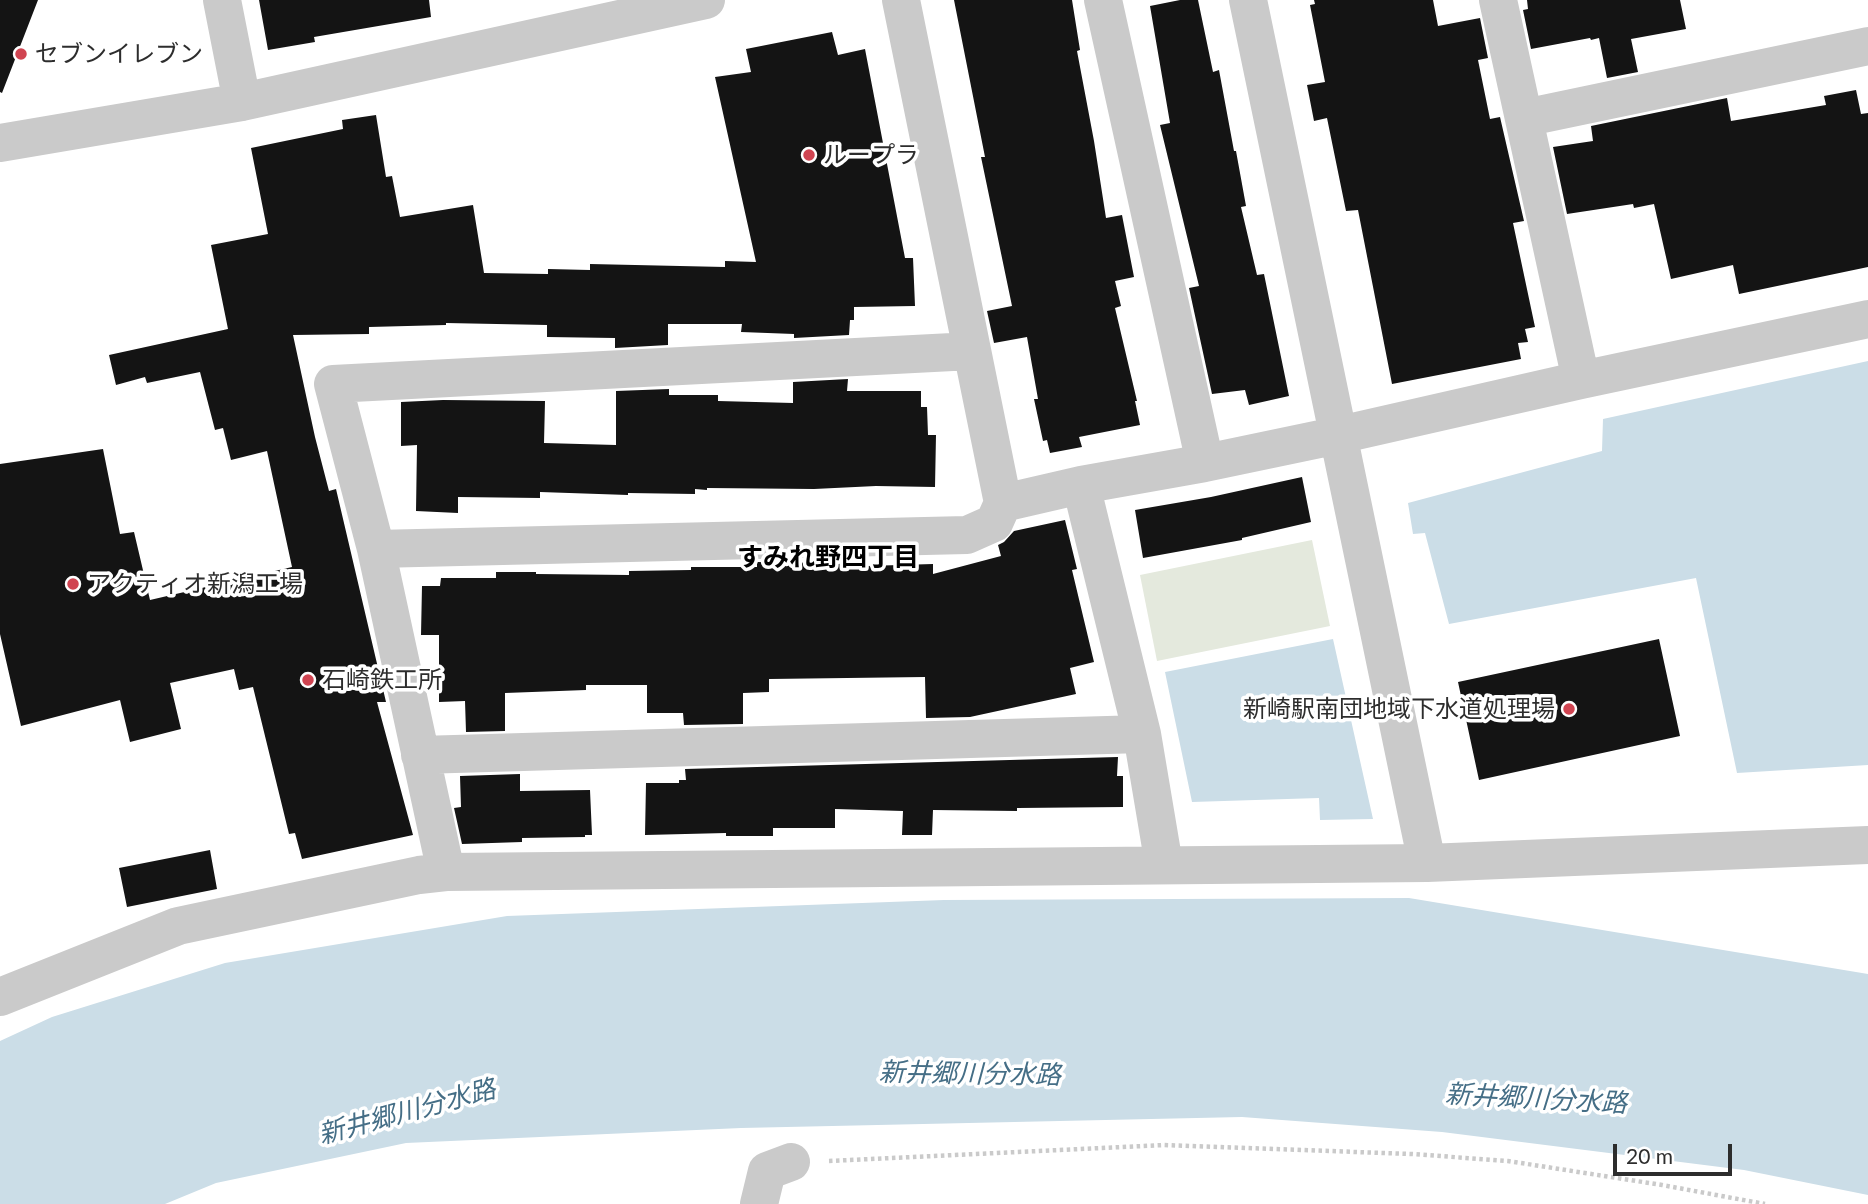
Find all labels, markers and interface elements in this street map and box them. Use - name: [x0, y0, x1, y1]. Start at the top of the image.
- place label: セブンイレブン: [35, 40, 203, 68]
- marker: セブンイレブン: [13, 46, 29, 62]
- place label: ループラ: [823, 141, 919, 169]
- marker: ループラ: [801, 147, 817, 163]
- district label: すみれ野四丁目: [737, 542, 919, 574]
- place label: アクティオ新潟工場: [87, 570, 303, 598]
- marker: アクティオ新潟工場: [65, 576, 81, 592]
- place label: 石崎鉄工所: [322, 666, 442, 694]
- marker: 石崎鉄工所: [300, 672, 316, 688]
- place label: 新崎駅南団地域下水道処理場: [1243, 695, 1555, 723]
- marker: 新崎駅南団地域下水道処理場: [1561, 701, 1577, 717]
- water label: 新井郷川分水路: [879, 1057, 1061, 1091]
- water label: 新井郷川分水路: [315, 1073, 499, 1151]
- water label: 新井郷川分水路: [1444, 1079, 1628, 1119]
- scale bar: [1616, 1130, 1735, 1174]
- text: 20 m: [1626, 1143, 1673, 1168]

